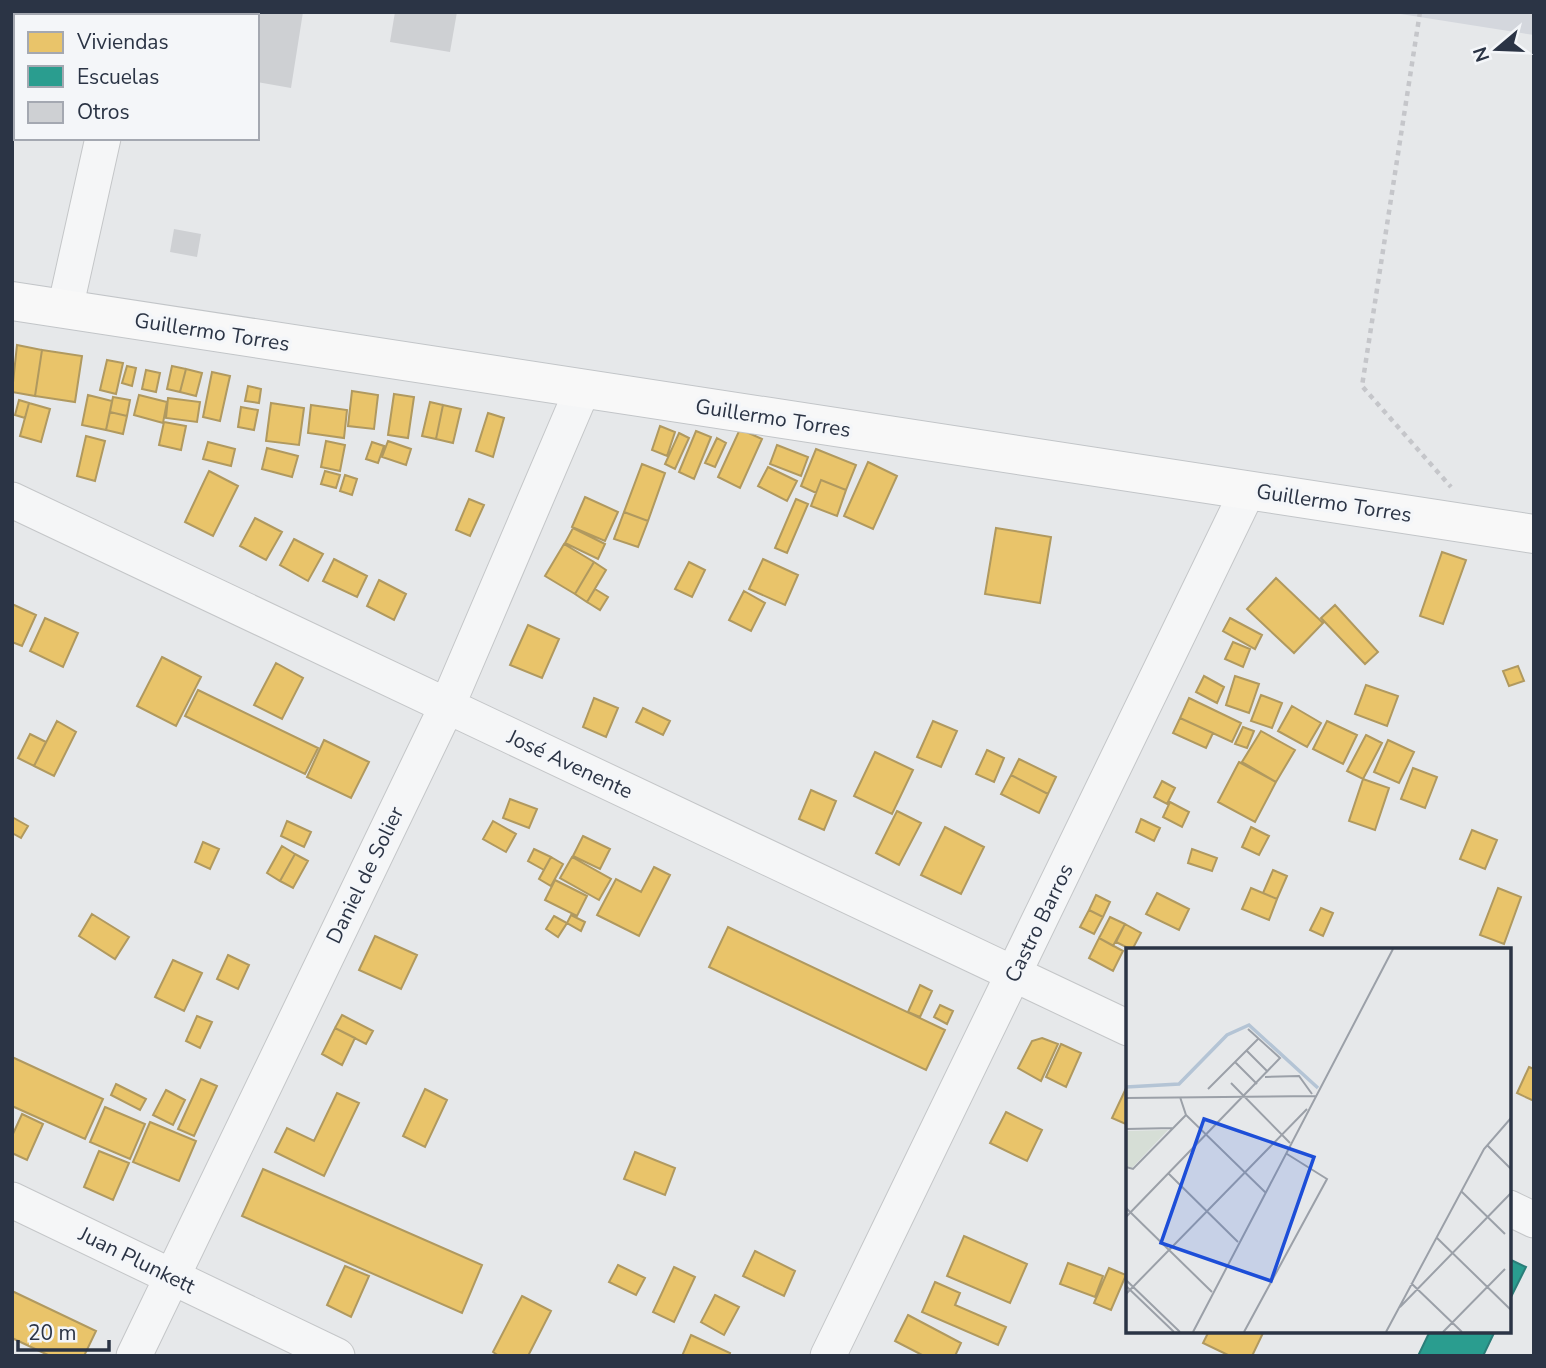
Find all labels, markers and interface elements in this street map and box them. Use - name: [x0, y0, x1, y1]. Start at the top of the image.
- legend: [14, 14, 259, 140]
- north arrow: [1462, 14, 1532, 84]
- text: Viviendas: [76, 28, 169, 56]
- text: N: [1467, 43, 1496, 65]
- text: Escuelas: [77, 63, 159, 91]
- text: Otros: [77, 98, 130, 126]
- street label: Guillermo Torres: [132, 306, 292, 358]
- street label: Guillermo Torres: [693, 392, 853, 444]
- street label: Guillermo Torres: [1254, 477, 1414, 529]
- street label: José Avenente: [502, 722, 637, 805]
- street label: Daniel de Solier: [320, 801, 411, 948]
- street label: Castro Barros: [998, 859, 1080, 987]
- inset map: [1126, 948, 1511, 1333]
- street label: Juan Plunkett: [73, 1219, 200, 1300]
- scale bar: [18, 1308, 108, 1352]
- text: 20 m: [28, 1319, 77, 1347]

